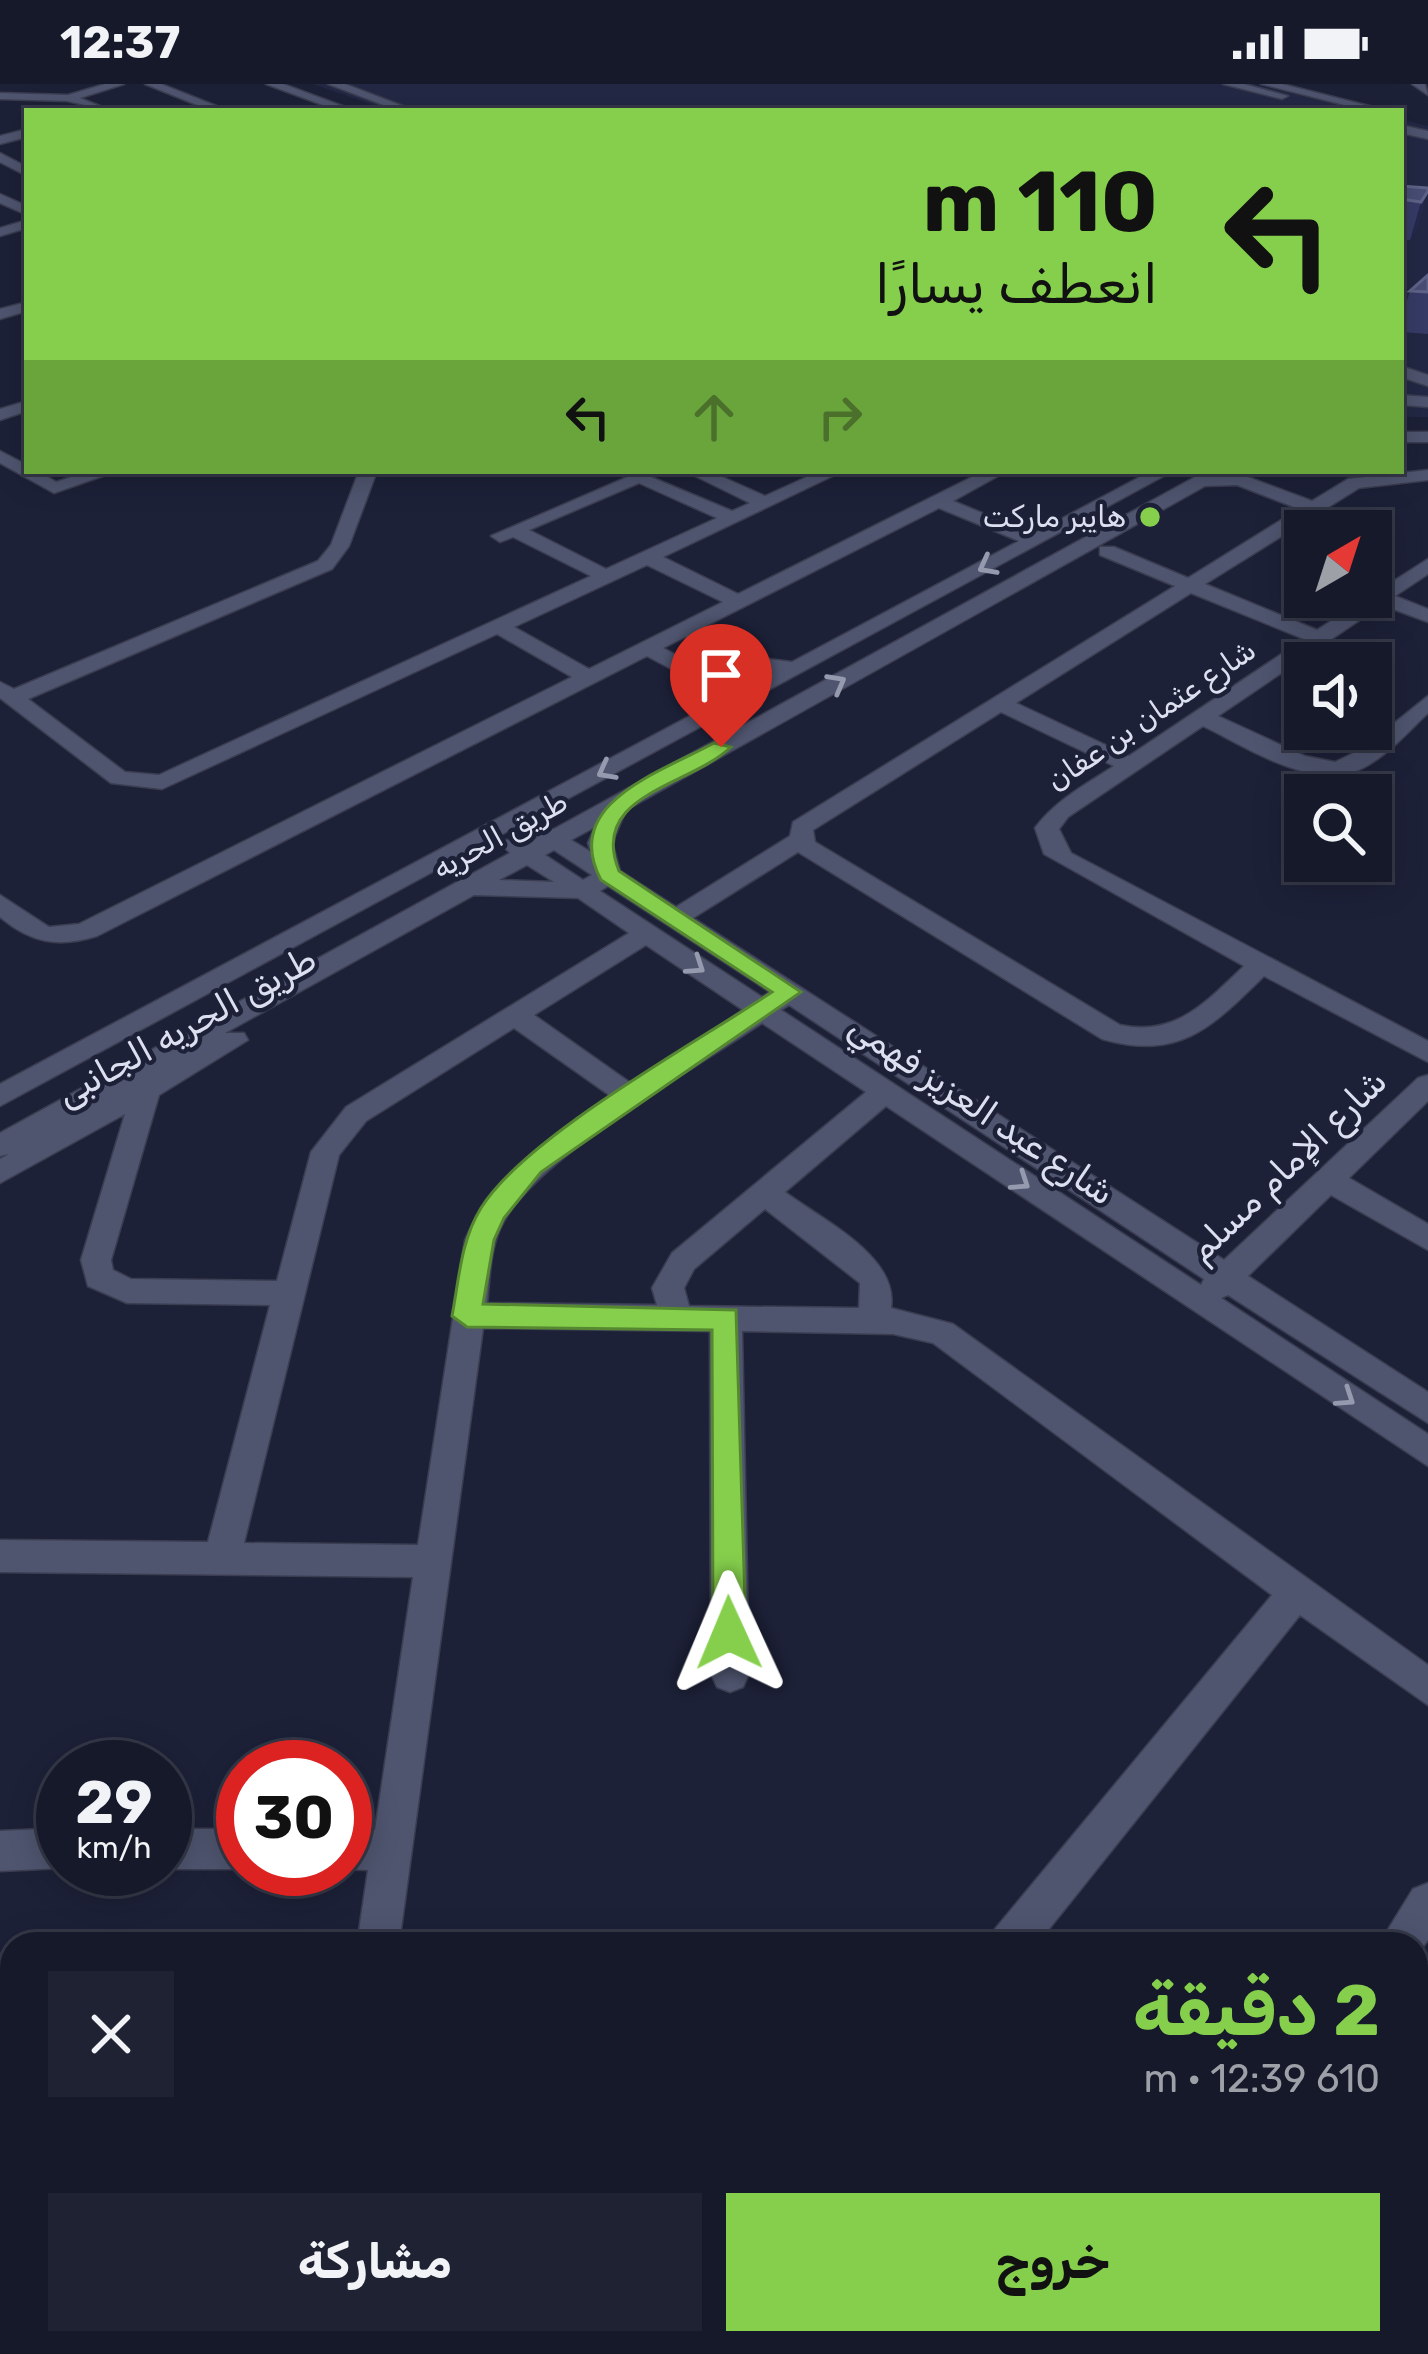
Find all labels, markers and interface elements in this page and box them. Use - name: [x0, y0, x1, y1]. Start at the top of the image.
- text: 12:37: [60, 16, 180, 69]
- text: 110 m: [923, 152, 1158, 252]
- icon: left: [1200, 156, 1356, 312]
- text: انعطف يسارًا: [875, 253, 1158, 317]
- icon: left: [555, 384, 621, 450]
- icon: ahead: [681, 384, 747, 450]
- icon: right: [807, 384, 873, 450]
- place label: هايبر ماركت: [982, 499, 1126, 535]
- marker: هايبر ماركت: [1137, 504, 1163, 530]
- north arrow: [1284, 510, 1392, 618]
- map controls: [1284, 510, 1392, 882]
- one-way arrow: [978, 552, 999, 575]
- pin: [670, 624, 772, 747]
- street label: شارع عثمان بن عفان: [1040, 632, 1264, 800]
- icon: arrive: [688, 642, 754, 708]
- button: sound: [1284, 642, 1392, 750]
- one-way arrow: [824, 674, 846, 697]
- one-way arrow: [598, 757, 619, 780]
- button: search: [1284, 774, 1392, 882]
- street label: طريق الحريه: [426, 783, 574, 887]
- street label: طريق الحريه الجانبى: [48, 937, 324, 1115]
- one-way arrow: [682, 951, 704, 973]
- street label: شارع عبد العزيز فهمي: [838, 1004, 1123, 1219]
- street label: شارع الإمام مسلم: [1179, 1059, 1398, 1273]
- one-way arrow: [1007, 1167, 1029, 1189]
- one-way arrow: [1332, 1383, 1354, 1405]
- position arrow: [666, 1570, 792, 1696]
- speed limit sign: 30: [216, 1740, 372, 1896]
- text: 29: [75, 1767, 153, 1838]
- text: km/h: [77, 1830, 151, 1866]
- text: 2 دقيقة: [1133, 1968, 1380, 2053]
- button: close: [48, 1971, 174, 2097]
- text: 610 m · 12:39: [1144, 2056, 1380, 2102]
- button: مشاركة: [48, 2193, 702, 2331]
- button: خروج: [726, 2193, 1380, 2331]

